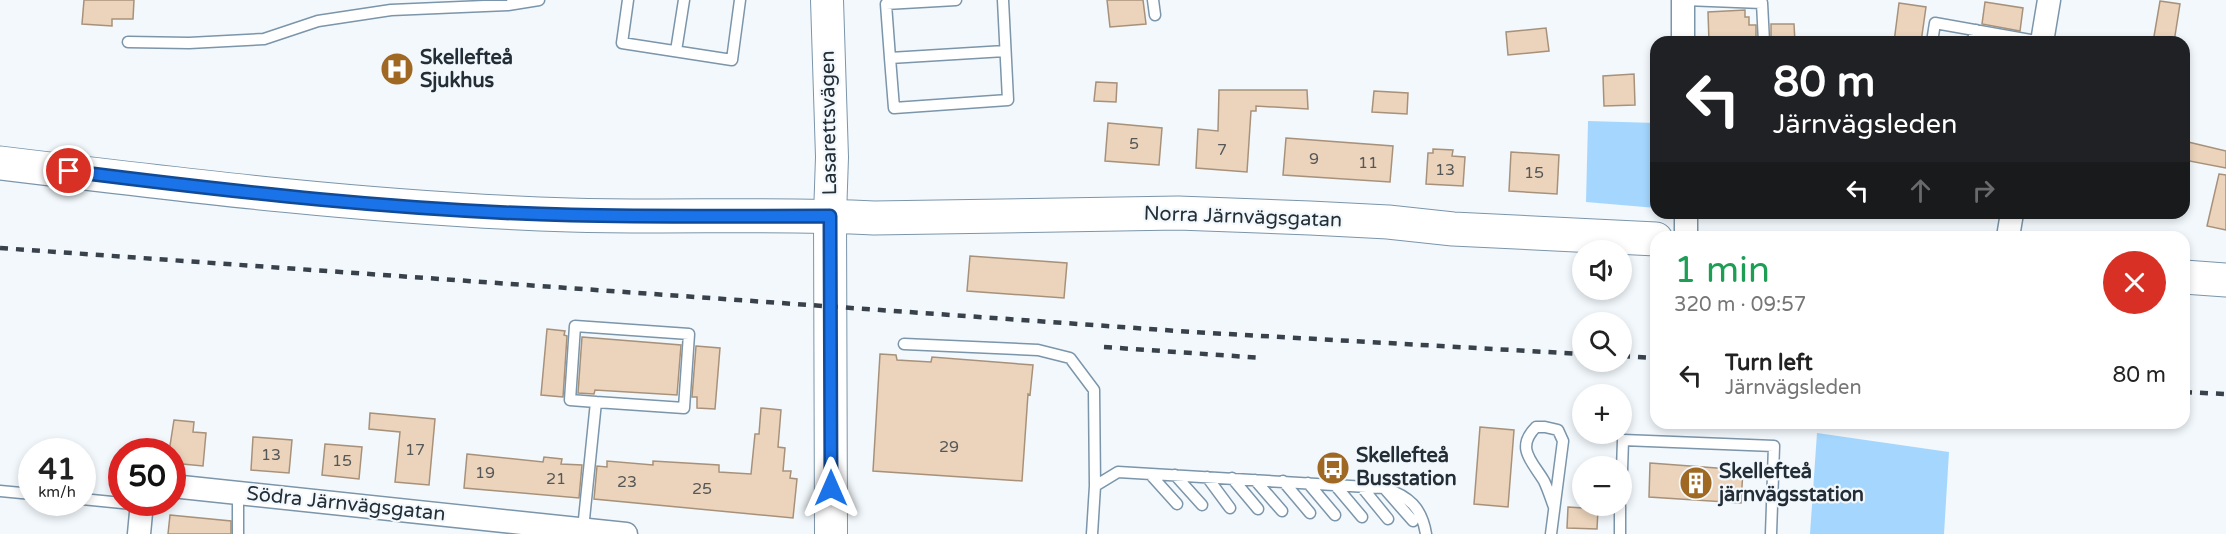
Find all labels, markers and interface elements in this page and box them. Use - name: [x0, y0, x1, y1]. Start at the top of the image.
- place label: Skellefteå Sjukhus: [420, 46, 513, 93]
- street label: Lasarettsvägen: [816, 50, 842, 196]
- hospital icon: Skellefteå Sjukhus: [379, 51, 415, 87]
- text: 80 m: [1773, 57, 1875, 108]
- icon: left: [1674, 60, 1752, 138]
- text: Järnvägsleden: [1773, 108, 1957, 141]
- house number: 5: [1129, 134, 1139, 154]
- house number: 7: [1217, 140, 1227, 160]
- pin: [43, 145, 94, 196]
- house number: 9: [1309, 149, 1319, 169]
- house number: 11: [1358, 153, 1378, 173]
- icon: arrive: [52, 154, 85, 187]
- house number: 13: [1435, 160, 1455, 180]
- house number: 15: [1524, 163, 1544, 183]
- icon: left: [1841, 174, 1874, 207]
- icon: ahead: [1904, 174, 1937, 207]
- icon: right: [1967, 174, 2000, 207]
- street label: Norra Järnvägsgatan: [1143, 202, 1343, 232]
- map controls: [1572, 240, 1632, 516]
- button: sound: [1572, 240, 1632, 300]
- text: 1 min: [1674, 249, 1770, 292]
- button: close: [2103, 251, 2166, 314]
- text: 320 m · 09:57: [1674, 293, 1806, 317]
- button: search: [1572, 312, 1632, 372]
- text: Turn left: [1725, 350, 1813, 376]
- icon: left: [1674, 359, 1707, 392]
- text: 80 m: [2112, 362, 2166, 388]
- text: Järnvägsleden: [1725, 376, 1862, 400]
- button: +: [1572, 384, 1632, 444]
- house number: 29: [939, 437, 959, 457]
- speed limit sign: 50: [108, 438, 186, 516]
- house number: 17: [405, 440, 425, 460]
- place label: Skellefteå Busstation: [1356, 444, 1457, 491]
- house number: 13: [261, 445, 281, 465]
- bus stop icon: Skellefteå Busstation: [1315, 450, 1351, 486]
- text: 41: [38, 451, 76, 488]
- house number: 15: [332, 451, 352, 471]
- position arrow: [799, 456, 863, 520]
- button: −: [1572, 456, 1632, 516]
- place label: Skellefteå järnvägsstation: [1717, 460, 1864, 507]
- house number: 19: [475, 463, 495, 483]
- building icon: Skellefteå järnvägsstation: [1678, 465, 1714, 501]
- house number: 21: [546, 469, 566, 489]
- house number: 23: [617, 472, 637, 492]
- house number: 25: [692, 479, 712, 499]
- street label: Södra Järnvägsgatan: [245, 482, 447, 526]
- text: km/h: [38, 483, 76, 501]

